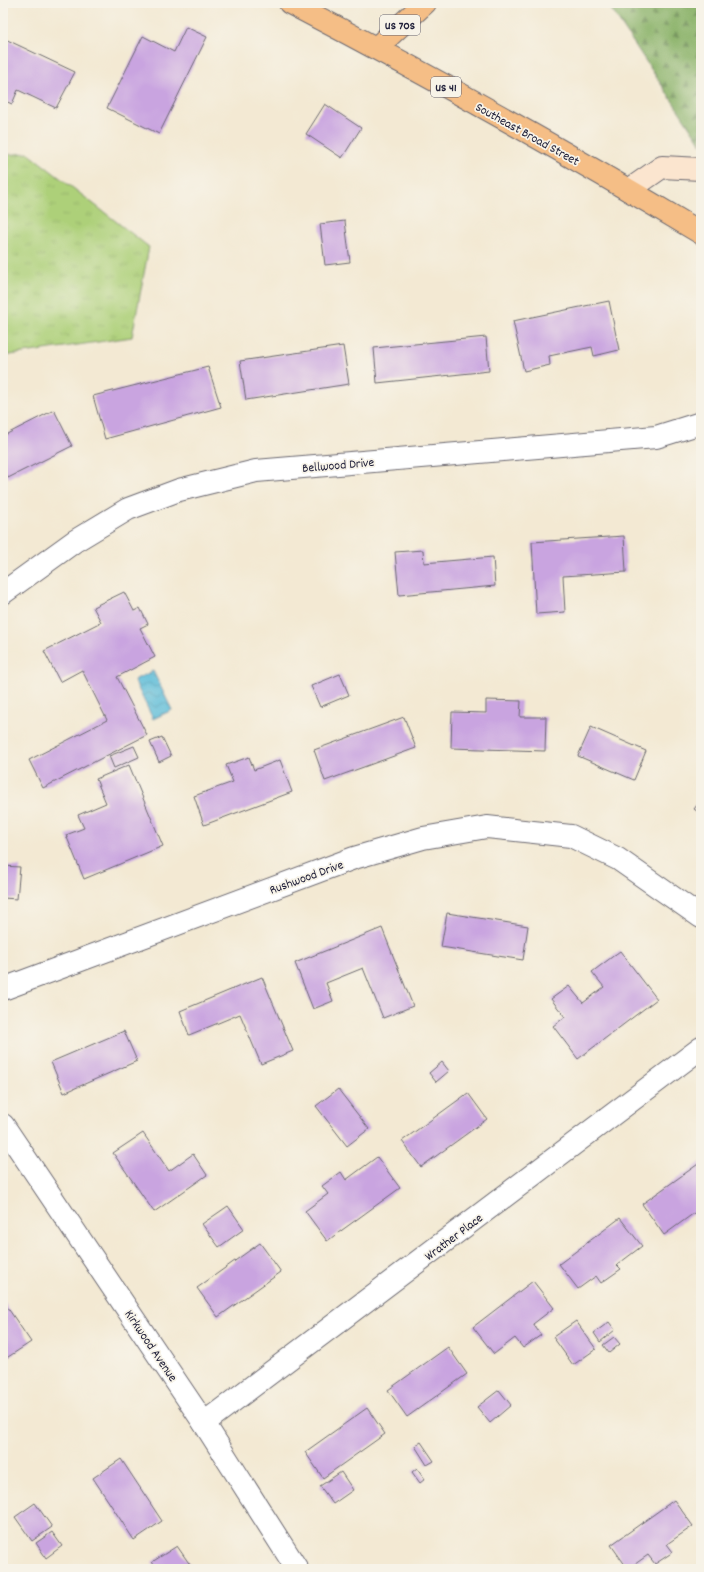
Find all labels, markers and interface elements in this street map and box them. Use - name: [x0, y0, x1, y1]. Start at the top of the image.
- road number: US 70S: [380, 15, 420, 35]
- road number: US 41: [431, 77, 461, 97]
- street label: Southeast Broad Street: [471, 99, 583, 172]
- street label: Bellwood Drive: [301, 454, 375, 479]
- street label: Rushwood Drive: [267, 856, 347, 901]
- street label: Wrather Place: [421, 1210, 488, 1266]
- street label: Kirkwood Avenue: [119, 1307, 181, 1386]

